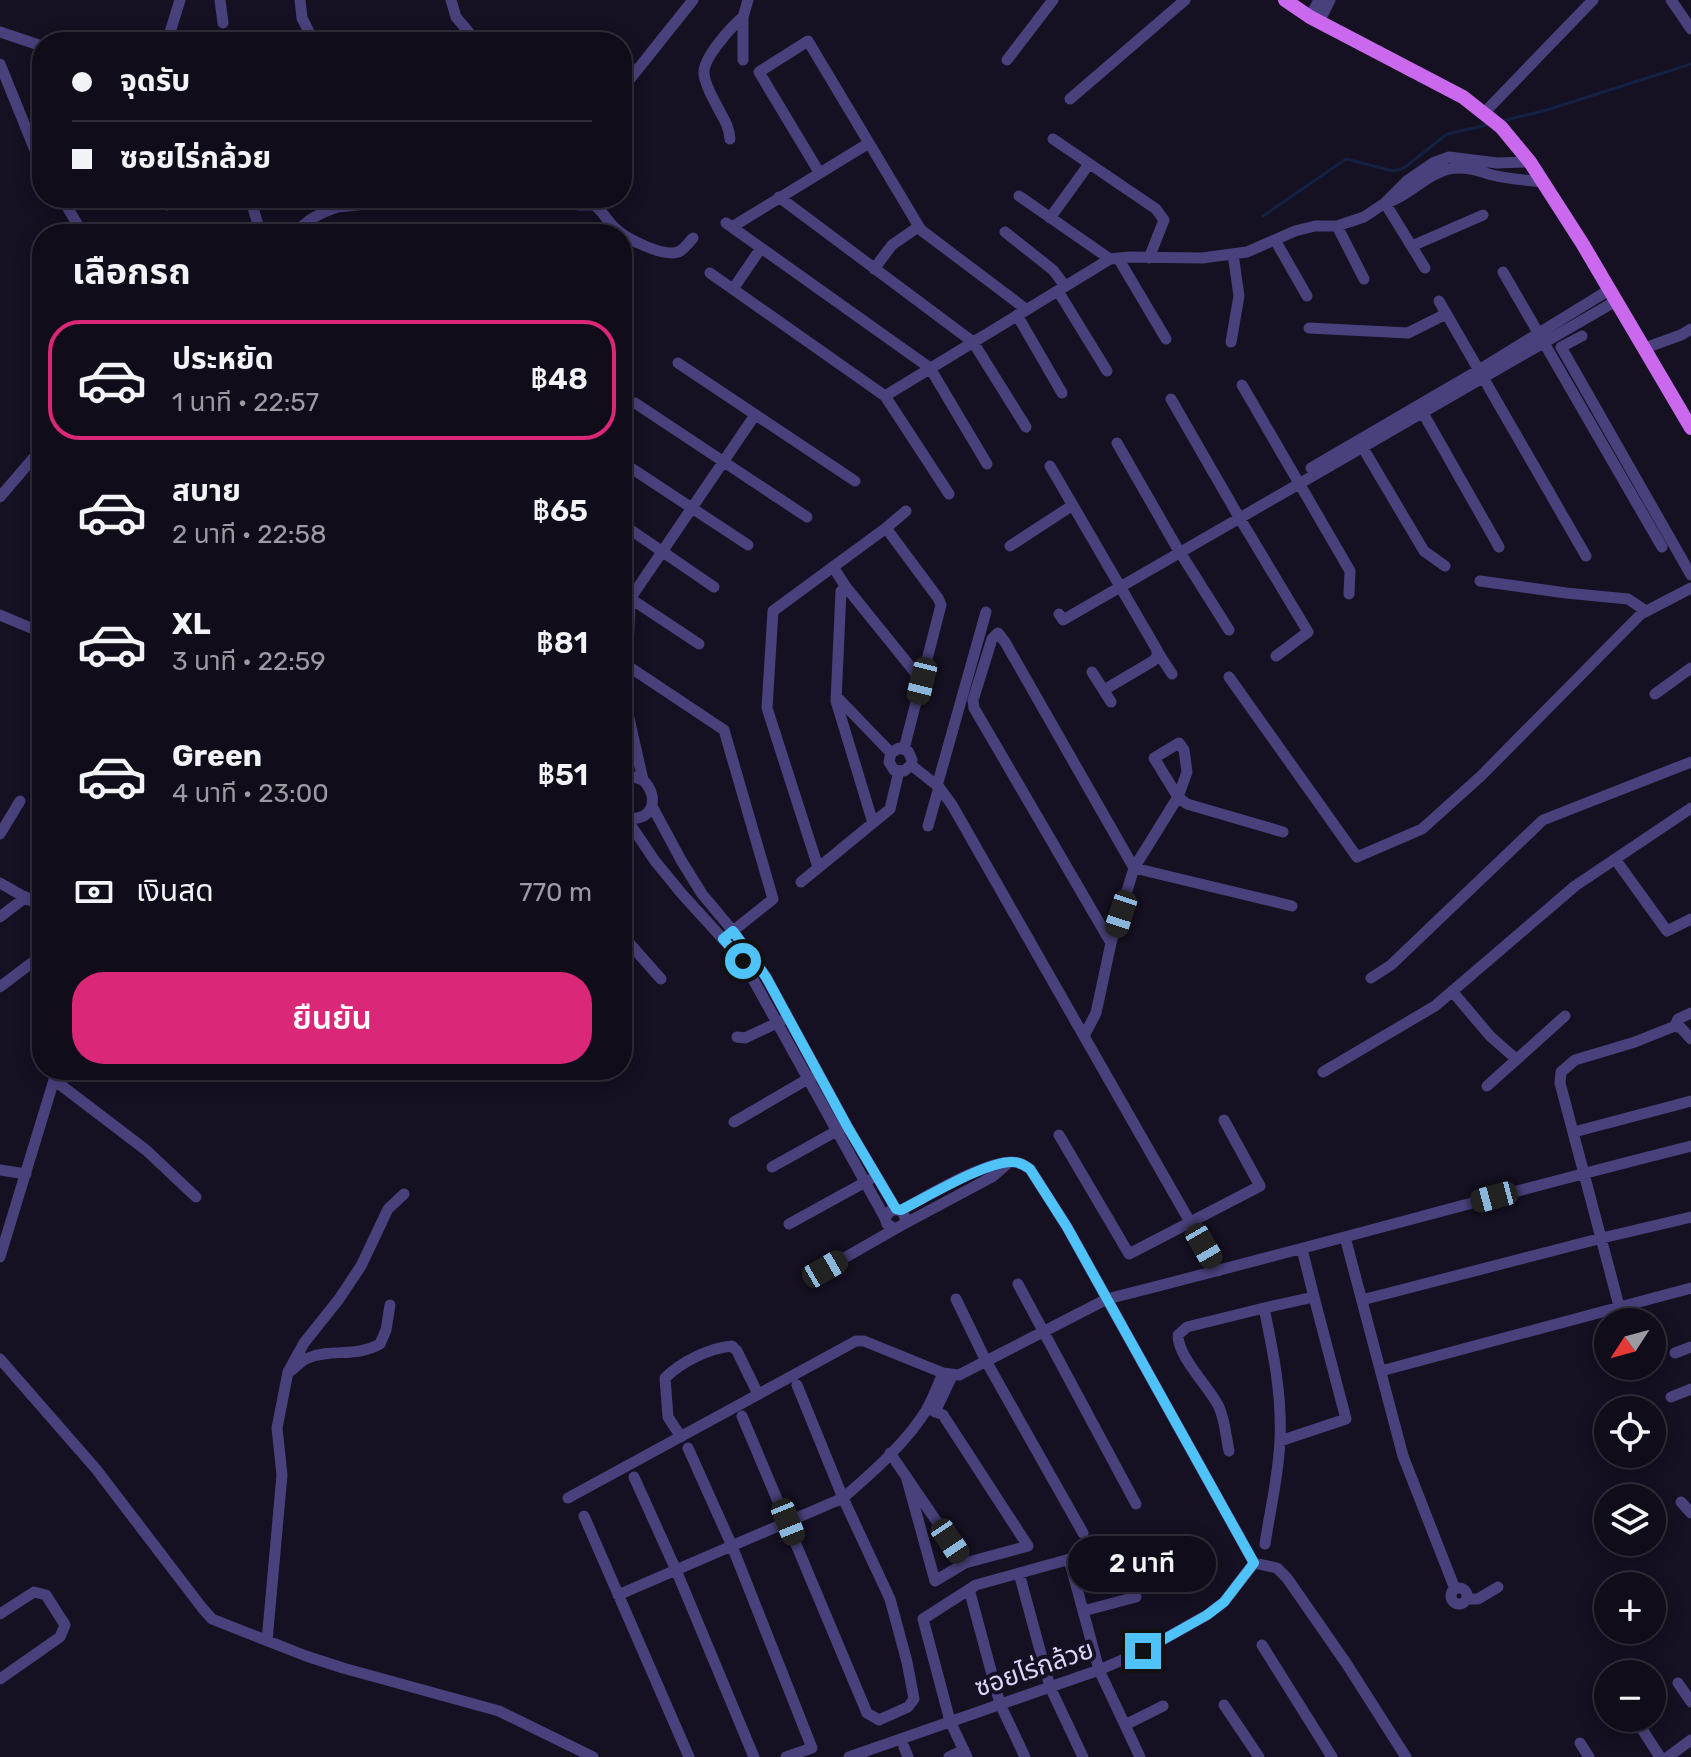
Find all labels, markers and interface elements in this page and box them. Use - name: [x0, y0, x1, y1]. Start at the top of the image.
- text: จุดรับ: [120, 63, 190, 99]
- text: ซอยไร่กล้วย: [120, 140, 271, 176]
- text: เลือกรถ: [72, 250, 191, 293]
- text: ประหยัด: [172, 341, 274, 377]
- icon: car: [76, 344, 148, 416]
- text: ฿48: [531, 361, 588, 397]
- text: 1 นาที · 22:57: [172, 387, 319, 418]
- text: สบาย: [172, 473, 241, 509]
- icon: car: [76, 476, 148, 548]
- text: ฿65: [532, 493, 588, 529]
- text: 2 นาที · 22:58: [172, 519, 326, 550]
- text: XL: [172, 606, 211, 642]
- icon: car: [76, 608, 148, 680]
- text: ฿81: [536, 625, 588, 661]
- text: 3 นาที · 22:59: [172, 646, 326, 677]
- car: [905, 655, 939, 707]
- text: Green: [172, 738, 262, 774]
- icon: car: [76, 740, 148, 812]
- text: ฿51: [537, 757, 588, 793]
- text: 4 นาที · 23:00: [172, 778, 329, 809]
- icon: cash: [72, 870, 116, 914]
- text: เงินสด: [136, 873, 214, 909]
- text: 770 m: [519, 877, 592, 908]
- car: [1102, 887, 1140, 941]
- route start: [725, 943, 761, 979]
- button: ยืนยัน: [72, 972, 592, 1064]
- car: [1468, 1179, 1520, 1215]
- car: [1182, 1219, 1226, 1273]
- car: [798, 1247, 852, 1291]
- north arrow: [1594, 1308, 1666, 1380]
- map controls: [1594, 1308, 1666, 1732]
- button: locate: [1594, 1396, 1666, 1468]
- button: layers: [1594, 1484, 1666, 1556]
- car: [768, 1495, 808, 1549]
- car: [927, 1514, 973, 1568]
- callout: 2 นาที: [1069, 1535, 1217, 1591]
- text: 2 นาที: [1109, 1548, 1175, 1579]
- button: +: [1594, 1572, 1666, 1644]
- route end: [1125, 1633, 1161, 1669]
- street label: ซอยไร่กล้วย: [971, 1634, 1098, 1703]
- button: −: [1594, 1660, 1666, 1732]

